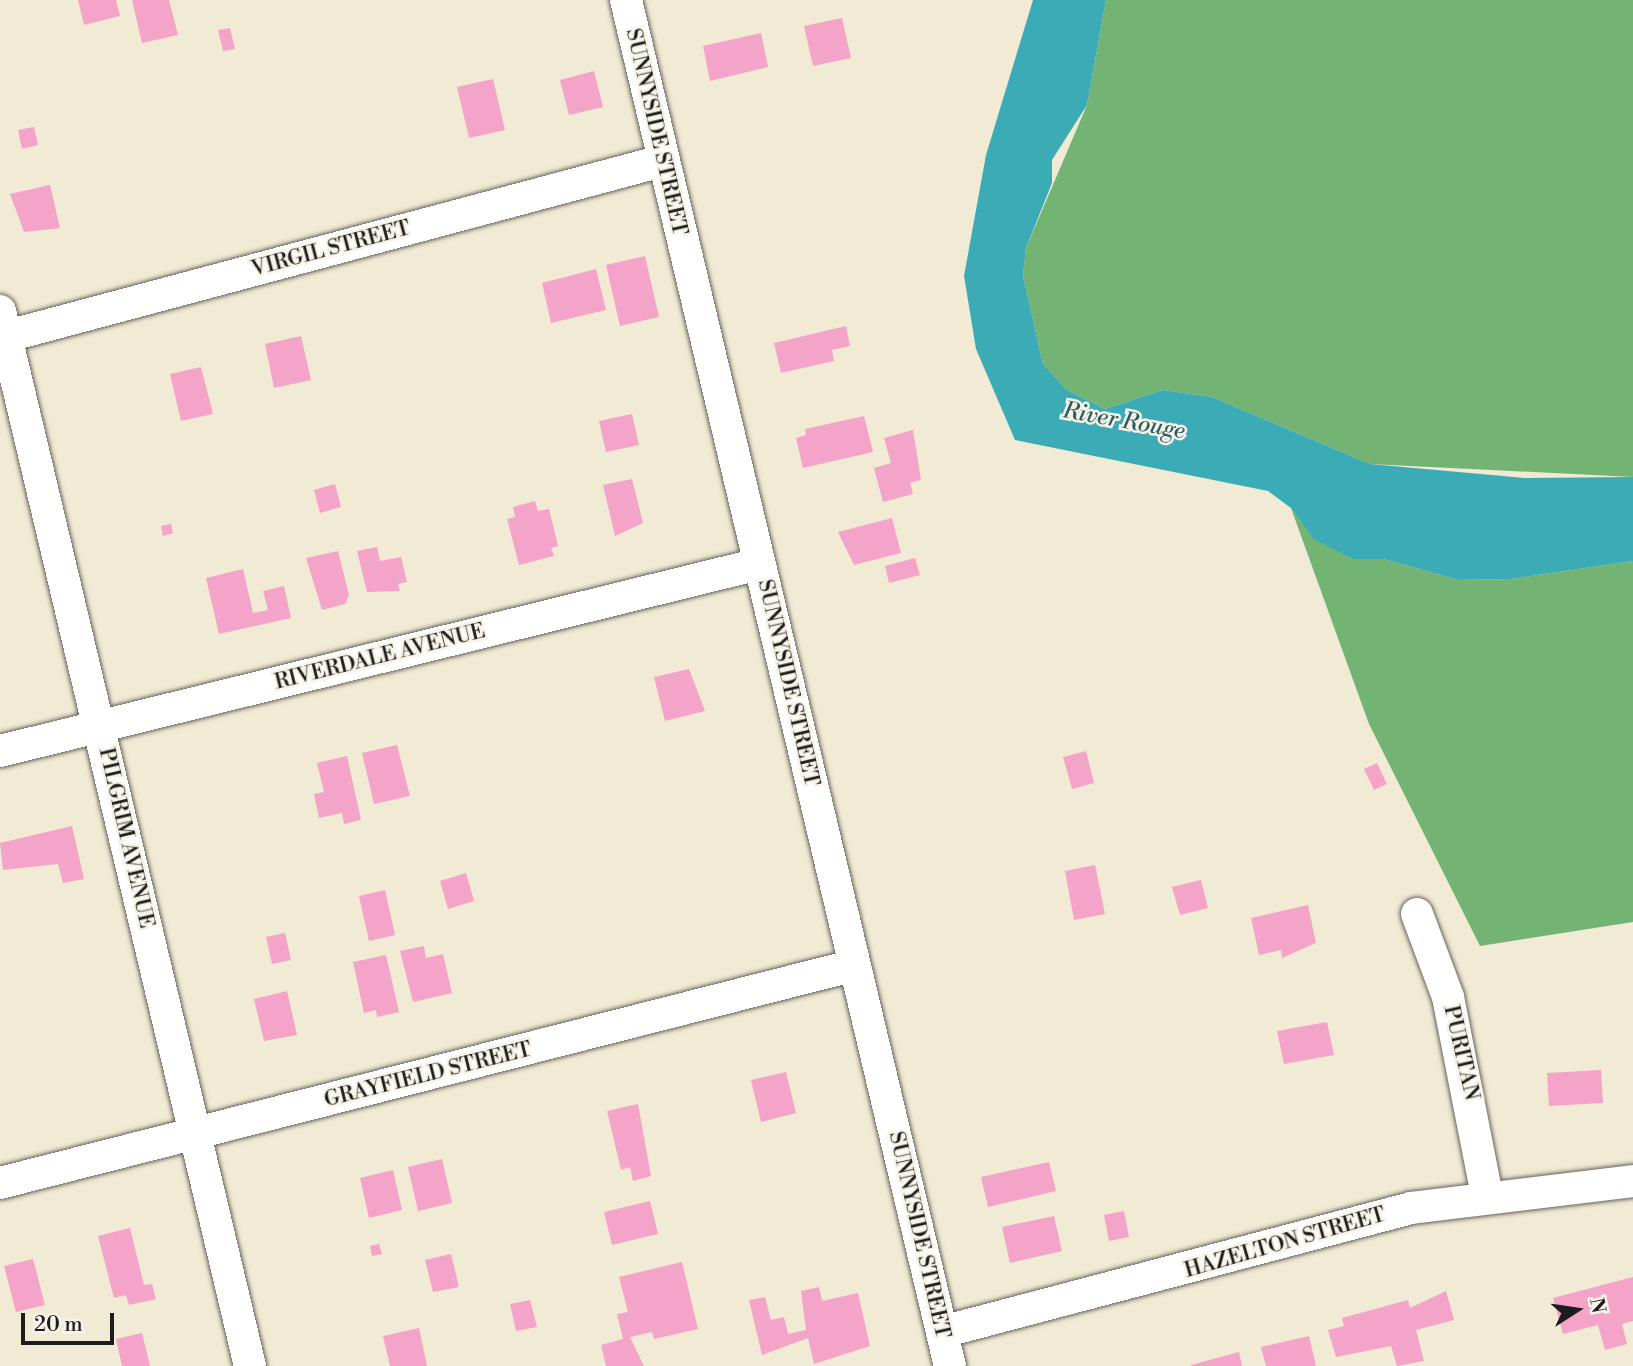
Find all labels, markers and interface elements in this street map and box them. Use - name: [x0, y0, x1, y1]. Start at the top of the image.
- street label: SUNNYSIDE STREET: [620, 26, 692, 238]
- street label: VIRGIL STREET: [249, 216, 413, 282]
- water label: River Rouge: [1061, 397, 1187, 445]
- street label: SUNNYSIDE STREET: [752, 577, 824, 789]
- street label: RIVERDALE AVENUE: [272, 619, 488, 695]
- street label: PILGRIM AVENUE: [93, 745, 159, 931]
- street label: PURITAN: [1438, 1003, 1484, 1103]
- street label: GRAYFIELD STREET: [322, 1037, 534, 1113]
- street label: SUNNYSIDE STREET: [883, 1129, 955, 1341]
- street label: HAZELTON STREET: [1182, 1202, 1388, 1284]
- north arrow: [1542, 1275, 1612, 1345]
- text: N: [1584, 1296, 1611, 1315]
- scale bar: [24, 1300, 117, 1344]
- text: 20 m: [34, 1312, 83, 1338]

